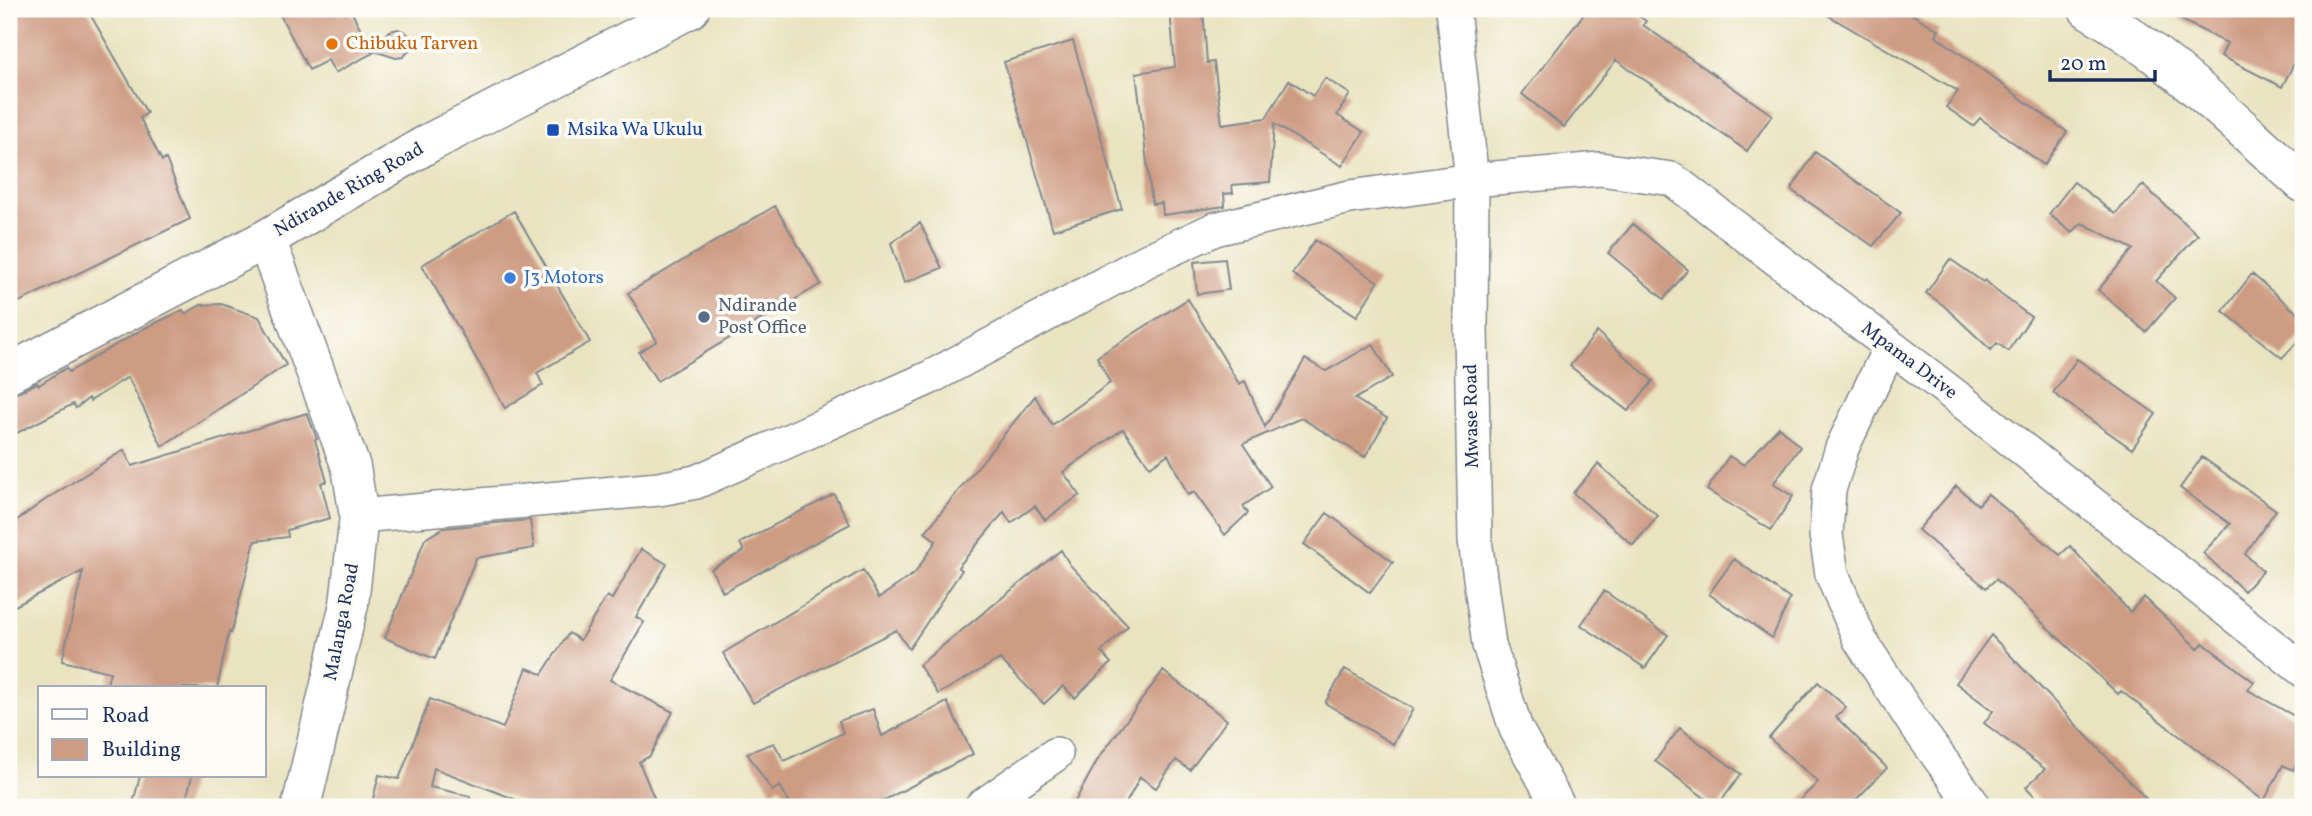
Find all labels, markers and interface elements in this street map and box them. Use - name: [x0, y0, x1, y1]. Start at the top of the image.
- place label: Chibuku Tarven: [346, 31, 478, 57]
- marker: Chibuku Tarven: [324, 36, 340, 52]
- scale bar: [2050, 38, 2154, 82]
- text: 20 m: [2060, 50, 2106, 79]
- place label: Msika Wa Ukulu: [567, 117, 703, 143]
- marker: Msika Wa Ukulu: [545, 122, 561, 138]
- street label: Ndirande Ring Road: [269, 136, 429, 244]
- place label: J3 Motors: [524, 265, 604, 291]
- marker: J3 Motors: [502, 270, 518, 286]
- place label: Ndirande Post Office: [718, 293, 807, 341]
- marker: Ndirande Post Office: [696, 309, 712, 325]
- street label: Mpama Drive: [1855, 316, 1963, 406]
- street label: Mwase Road: [1458, 363, 1486, 469]
- street label: Malanga Road: [318, 561, 366, 683]
- legend: [38, 686, 266, 778]
- text: Road: [102, 702, 149, 731]
- text: Building: [102, 736, 181, 765]

